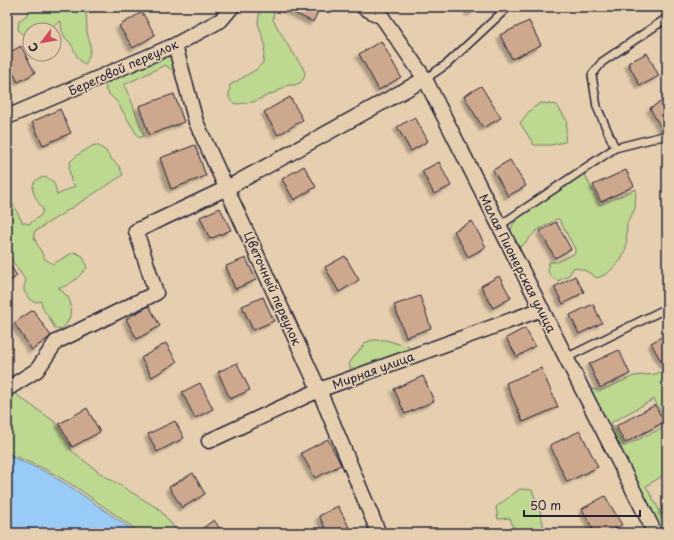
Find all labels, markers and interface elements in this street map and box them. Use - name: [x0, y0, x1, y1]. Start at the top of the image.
- north arrow: [22, 22, 62, 62]
- street label: Береговой переулок: [65, 34, 182, 99]
- text: С: [24, 39, 42, 55]
- street label: Малая Пионерская улица: [475, 191, 561, 336]
- street label: Цветочный переулок: [240, 228, 307, 349]
- street label: Мирная улица: [330, 347, 417, 393]
- scale bar: [524, 492, 640, 518]
- text: 50 m: [530, 496, 561, 514]

